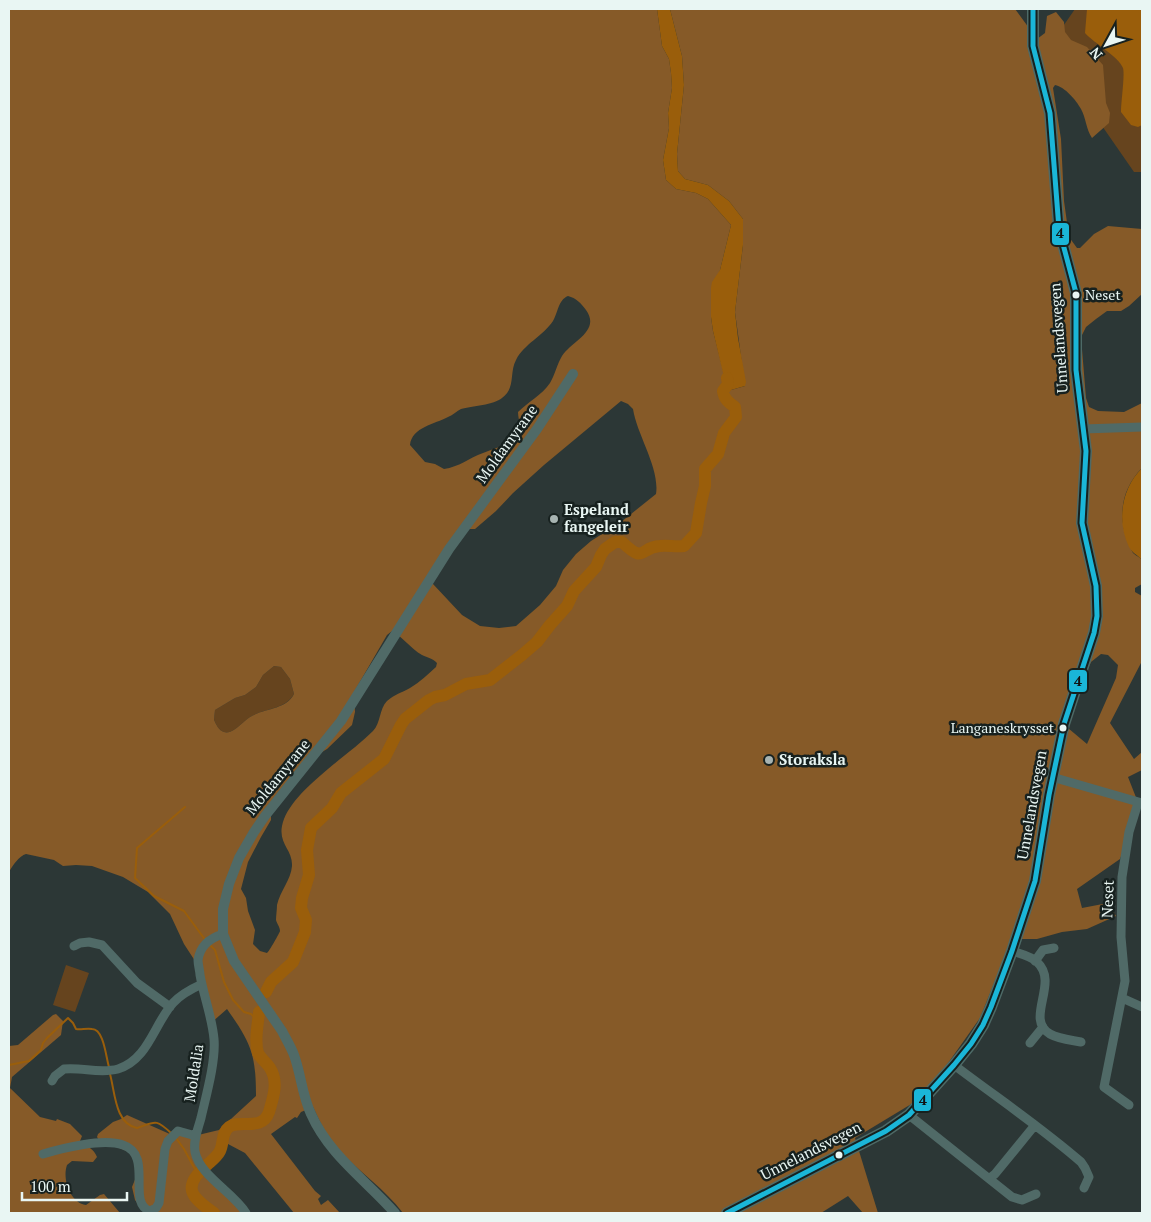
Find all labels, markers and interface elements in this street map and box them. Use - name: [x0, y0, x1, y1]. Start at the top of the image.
- north arrow: [1081, 20, 1131, 70]
- text: N: [1085, 43, 1106, 64]
- line badge: 4: [1051, 222, 1070, 246]
- text: 4: [1056, 223, 1064, 242]
- street label: Unnelandsvegen: [1044, 282, 1072, 394]
- place label: Neset: [1085, 285, 1121, 304]
- marker: Neset: [1071, 290, 1081, 300]
- street label: Moldamyrane: [471, 400, 541, 487]
- place label: Espeland fangeleir: [564, 499, 629, 536]
- marker: Espeland fangeleir: [548, 513, 560, 525]
- line badge: 4: [1068, 669, 1088, 693]
- text: 4: [1074, 671, 1082, 690]
- place label: Langaneskrysset: [951, 718, 1055, 737]
- marker: Langaneskrysset: [1058, 723, 1068, 733]
- street label: Moldamyrane: [240, 734, 314, 818]
- place label: Storaksla: [779, 749, 847, 769]
- street label: Unnelandsvegen: [1012, 749, 1050, 861]
- marker: Storaksla: [763, 754, 775, 766]
- street label: Neset: [1096, 879, 1118, 918]
- street label: Moldalia: [179, 1042, 208, 1103]
- line badge: 4: [913, 1088, 932, 1112]
- text: 4: [919, 1090, 927, 1109]
- street label: Unnelandsvegen: [757, 1116, 864, 1184]
- unlabelled marker: [834, 1150, 844, 1160]
- scale bar: [22, 1170, 128, 1202]
- text: 100 m: [30, 1176, 71, 1196]

